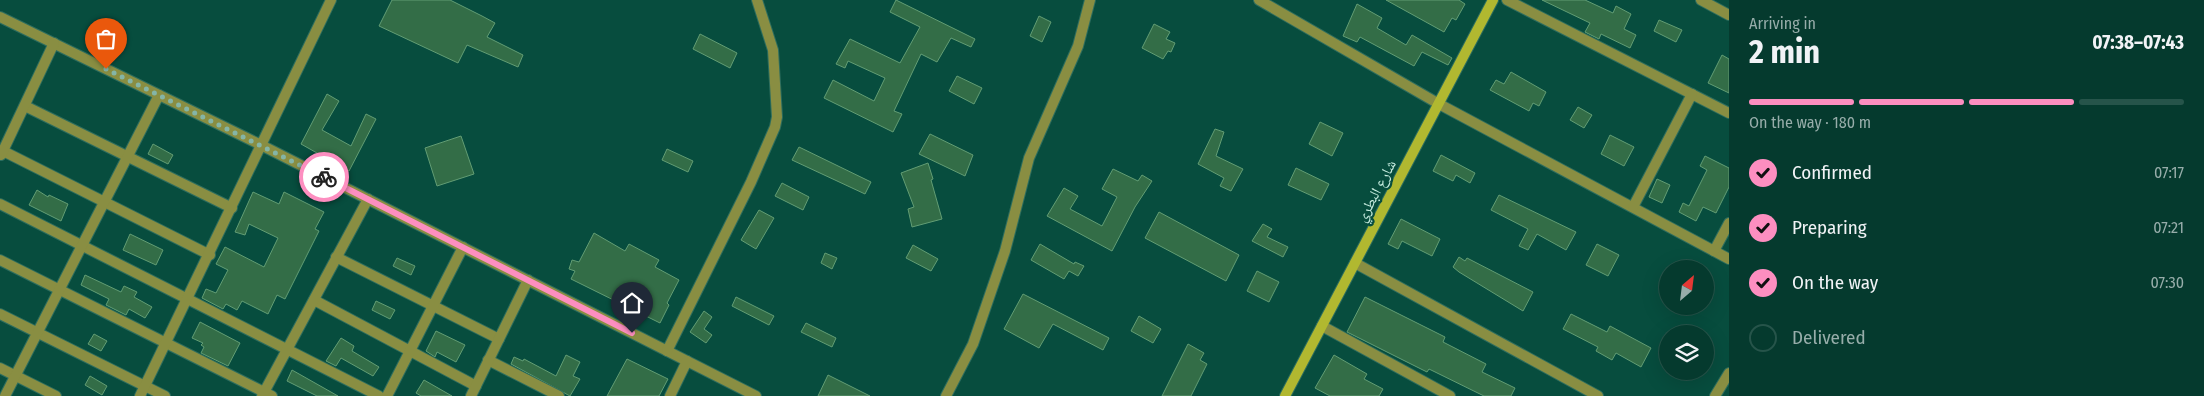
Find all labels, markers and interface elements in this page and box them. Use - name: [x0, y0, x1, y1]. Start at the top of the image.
- text: Arriving in: [1749, 14, 1816, 33]
- pin: [85, 18, 127, 69]
- icon: bag: [92, 25, 120, 53]
- text: 07:38–07:43: [2092, 31, 2184, 54]
- text: 2 min: [1749, 33, 1820, 71]
- text: On the way · 180 m: [1749, 113, 1871, 132]
- courier: [299, 152, 349, 202]
- street label: شارع البطري: [1352, 157, 1402, 227]
- icon: check: [1749, 159, 1777, 187]
- text: Confirmed: [1792, 161, 1872, 184]
- icon: bike: [310, 163, 338, 191]
- text: 07:17: [2154, 163, 2184, 182]
- icon: check: [1749, 214, 1777, 242]
- text: Preparing: [1792, 216, 1867, 239]
- text: 07:21: [2153, 218, 2184, 237]
- north arrow: [1659, 260, 1714, 315]
- map controls: [1659, 260, 1714, 380]
- icon: check: [1749, 269, 1777, 297]
- text: On the way: [1792, 271, 1878, 294]
- text: 07:30: [2150, 273, 2184, 292]
- pin: [611, 282, 653, 333]
- icon: home: [618, 289, 646, 317]
- button: layers: [1659, 325, 1714, 380]
- text: Delivered: [1792, 326, 1866, 349]

